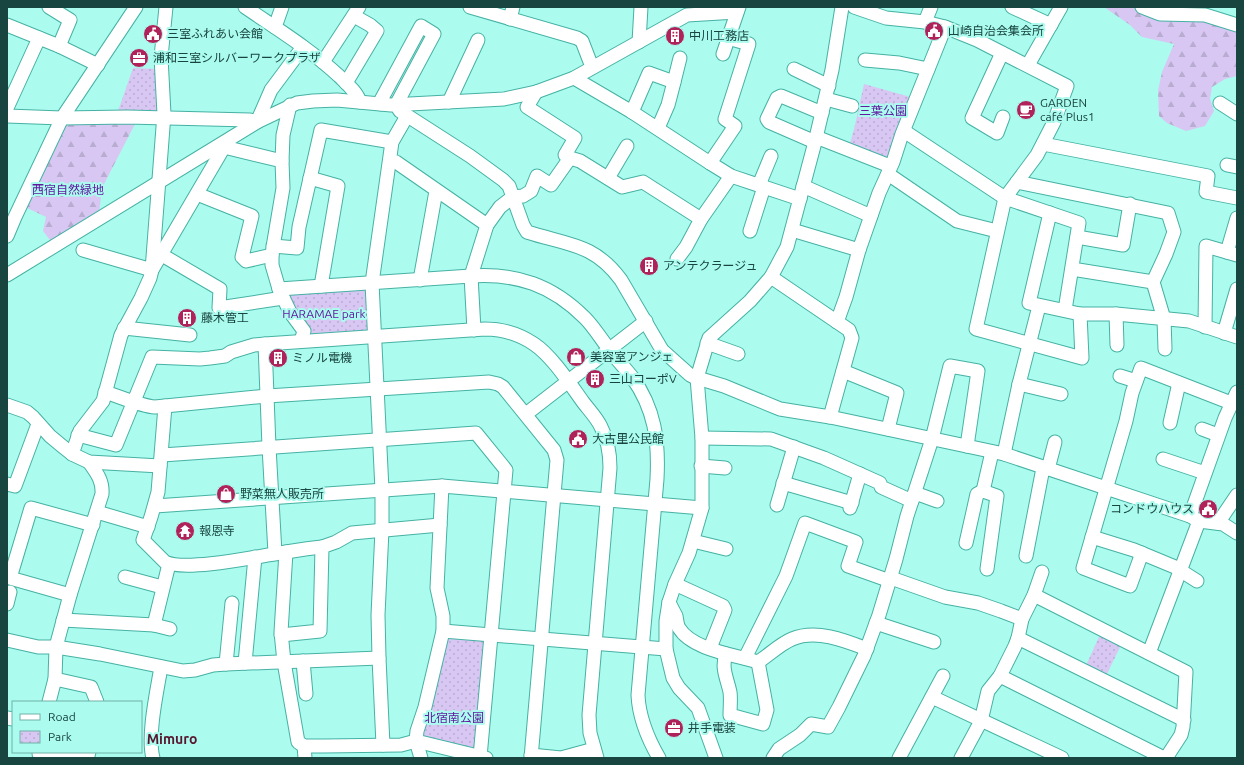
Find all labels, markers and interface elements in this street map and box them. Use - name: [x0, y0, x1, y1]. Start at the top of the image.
- public building icon: 山崎自治会集会所: [923, 20, 945, 42]
- public building icon: 三室ふれあい会館: [142, 23, 164, 45]
- place label: 山崎自治会集会所: [948, 24, 1044, 37]
- building icon: 中川工務店: [664, 25, 686, 47]
- place label: 三室ふれあい会館: [167, 27, 263, 40]
- place label: 中川工務店: [689, 29, 749, 42]
- office icon: 浦和三室シルバーワークプラザ: [128, 47, 150, 69]
- place label: 浦和三室シルバーワークプラザ: [153, 51, 321, 64]
- place label: GARDEN café Plus1: [1040, 96, 1095, 123]
- cafe icon: GARDEN café Plus1: [1015, 99, 1037, 121]
- park label: 三葉公園: [859, 104, 907, 117]
- park label: 西宿自然緑地: [32, 183, 104, 196]
- building icon: アンテクラージュ: [638, 255, 660, 277]
- place label: アンテクラージュ: [663, 259, 757, 272]
- building icon: 藤木管工: [176, 307, 198, 329]
- park label: HARAMAE park: [282, 307, 366, 320]
- place label: 藤木管工: [201, 311, 249, 324]
- shop icon: 美容室アンジェ: [565, 346, 587, 368]
- building icon: ミノル電機: [267, 347, 289, 369]
- place label: 美容室アンジェ: [590, 350, 674, 363]
- place label: ミノル電機: [292, 351, 352, 364]
- building icon: 三山コーポV: [584, 368, 606, 390]
- place label: 三山コーポV: [609, 372, 677, 385]
- public building icon: 大古里公民館: [567, 428, 589, 450]
- place label: 大古里公民館: [592, 432, 664, 445]
- shop icon: 野菜無人販売所: [215, 483, 237, 505]
- place label: 野菜無人販売所: [240, 487, 324, 500]
- public building icon: コンドウハウス: [1197, 498, 1219, 520]
- place label: コンドウハウス: [1110, 502, 1194, 515]
- temple icon: 報恩寺: [174, 520, 196, 542]
- place label: 報恩寺: [199, 524, 235, 537]
- legend: [12, 701, 142, 753]
- text: Road: [48, 710, 76, 723]
- park label: 北宿南公園: [424, 711, 484, 724]
- office icon: 井手電装: [663, 717, 685, 739]
- place label: 井手電装: [688, 721, 736, 734]
- text: Park: [48, 730, 72, 743]
- district label: Mimuro: [147, 731, 197, 747]

